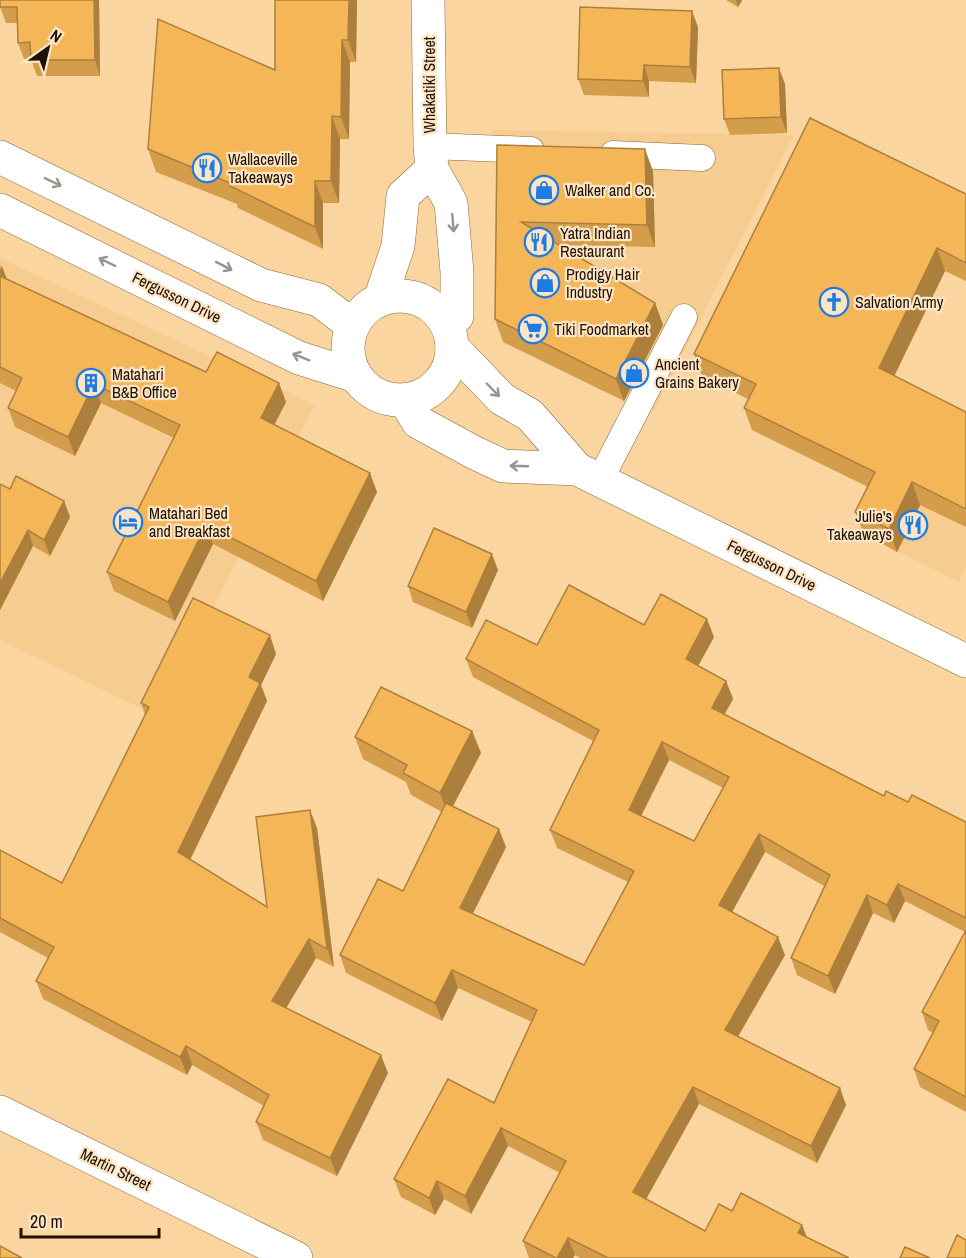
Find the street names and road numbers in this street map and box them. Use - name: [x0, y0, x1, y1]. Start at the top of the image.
- street label: Whakatiki Street: [418, 36, 440, 134]
- street label: Fergusson Drive: [129, 266, 225, 328]
- street label: Fergusson Drive: [724, 534, 820, 596]
- street label: Martin Street: [77, 1142, 155, 1196]

